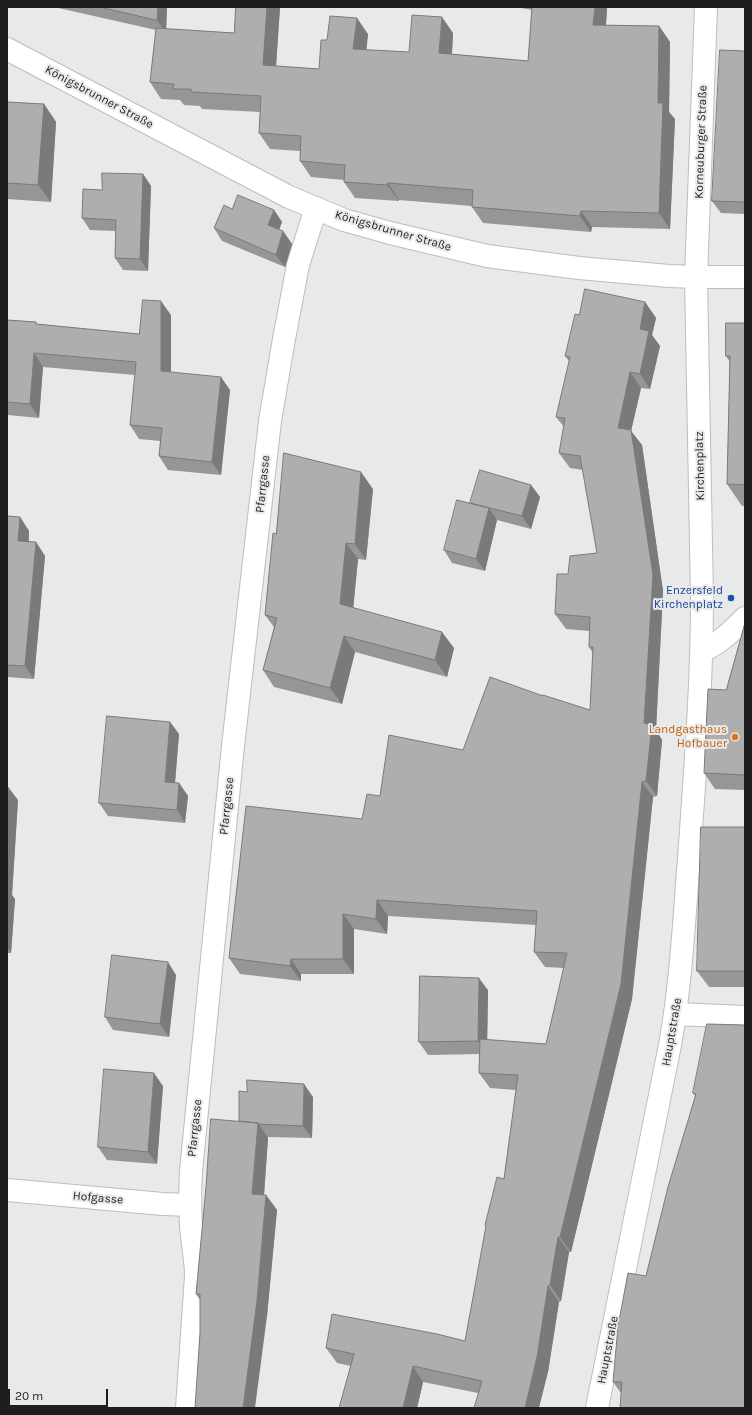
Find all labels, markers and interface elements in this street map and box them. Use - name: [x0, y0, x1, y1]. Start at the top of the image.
- street label: Königsbrunner Straße: [42, 62, 156, 132]
- street label: Korneuburger Straße: [692, 85, 710, 199]
- street label: Königsbrunner Straße: [333, 207, 453, 255]
- street label: Kirchenplatz: [692, 431, 708, 501]
- street label: Pfarrgasse: [253, 454, 273, 514]
- place label: Enzersfeld Kirchenplatz: [654, 584, 723, 612]
- marker: Enzersfeld Kirchenplatz: [726, 593, 736, 603]
- place label: Landgasthaus Hofbauer: [649, 723, 727, 751]
- marker: Landgasthaus Hofbauer: [730, 732, 740, 742]
- street label: Pfarrgasse: [217, 776, 237, 836]
- street label: Hauptstraße: [659, 997, 685, 1067]
- street label: Pfarrgasse: [185, 1098, 205, 1158]
- street label: Hofgasse: [72, 1189, 124, 1207]
- street label: Hauptstraße: [594, 1315, 622, 1385]
- scale bar: [10, 1381, 110, 1407]
- text: 20 m: [15, 1389, 43, 1403]

